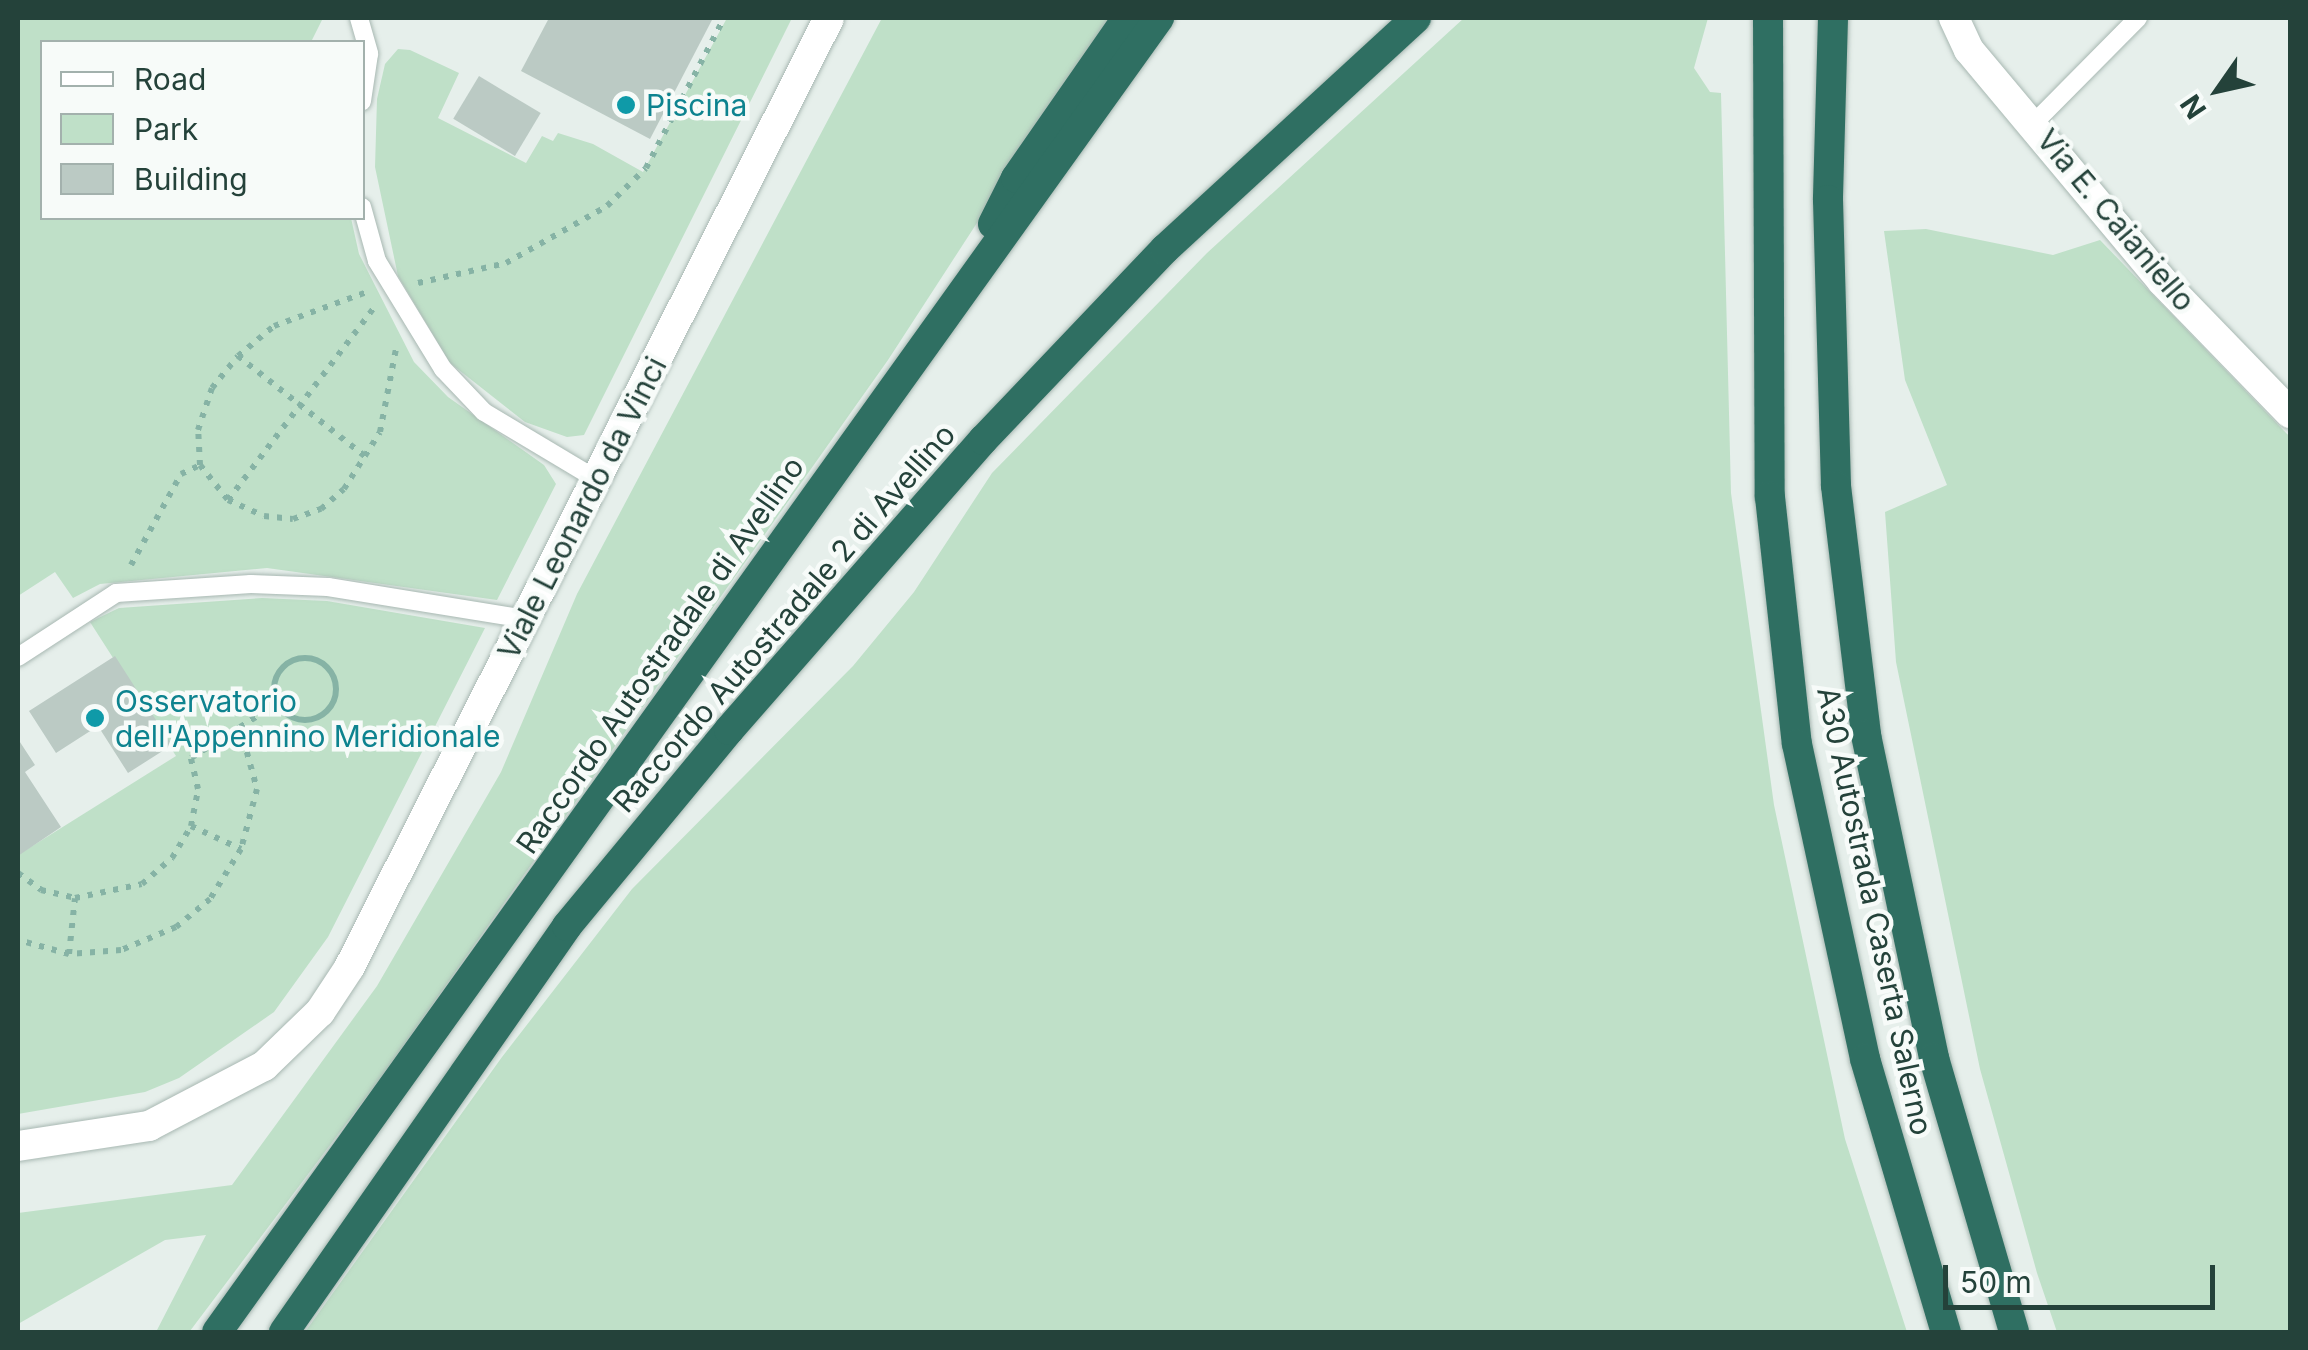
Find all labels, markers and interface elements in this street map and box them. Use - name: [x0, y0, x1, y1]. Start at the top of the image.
- legend: [40, 40, 365, 220]
- north arrow: [2168, 40, 2268, 140]
- text: Road: [134, 61, 206, 97]
- place label: Piscina: [646, 87, 747, 123]
- text: N: [2173, 88, 2213, 125]
- marker: Piscina: [615, 94, 637, 116]
- text: Park: [134, 111, 198, 147]
- street label: Via E. Caianiello: [2030, 122, 2202, 318]
- text: Building: [134, 161, 248, 197]
- street label: Viale Leonardo da Vinci: [490, 351, 674, 665]
- street label: Raccordo Autostradale 2 di Avellino: [605, 416, 963, 820]
- street label: Raccordo Autostradale di Avellino: [509, 450, 811, 860]
- place label: Osservatorio dell'Appennino Meridionale: [115, 683, 500, 754]
- street label: A30 Autostrada Caserta Salerno: [1810, 684, 1940, 1138]
- marker: Osservatorio dell'Appennino Meridionale: [84, 707, 106, 729]
- scale bar: [1948, 1245, 2220, 1307]
- text: 50 m: [1960, 1264, 2032, 1300]

